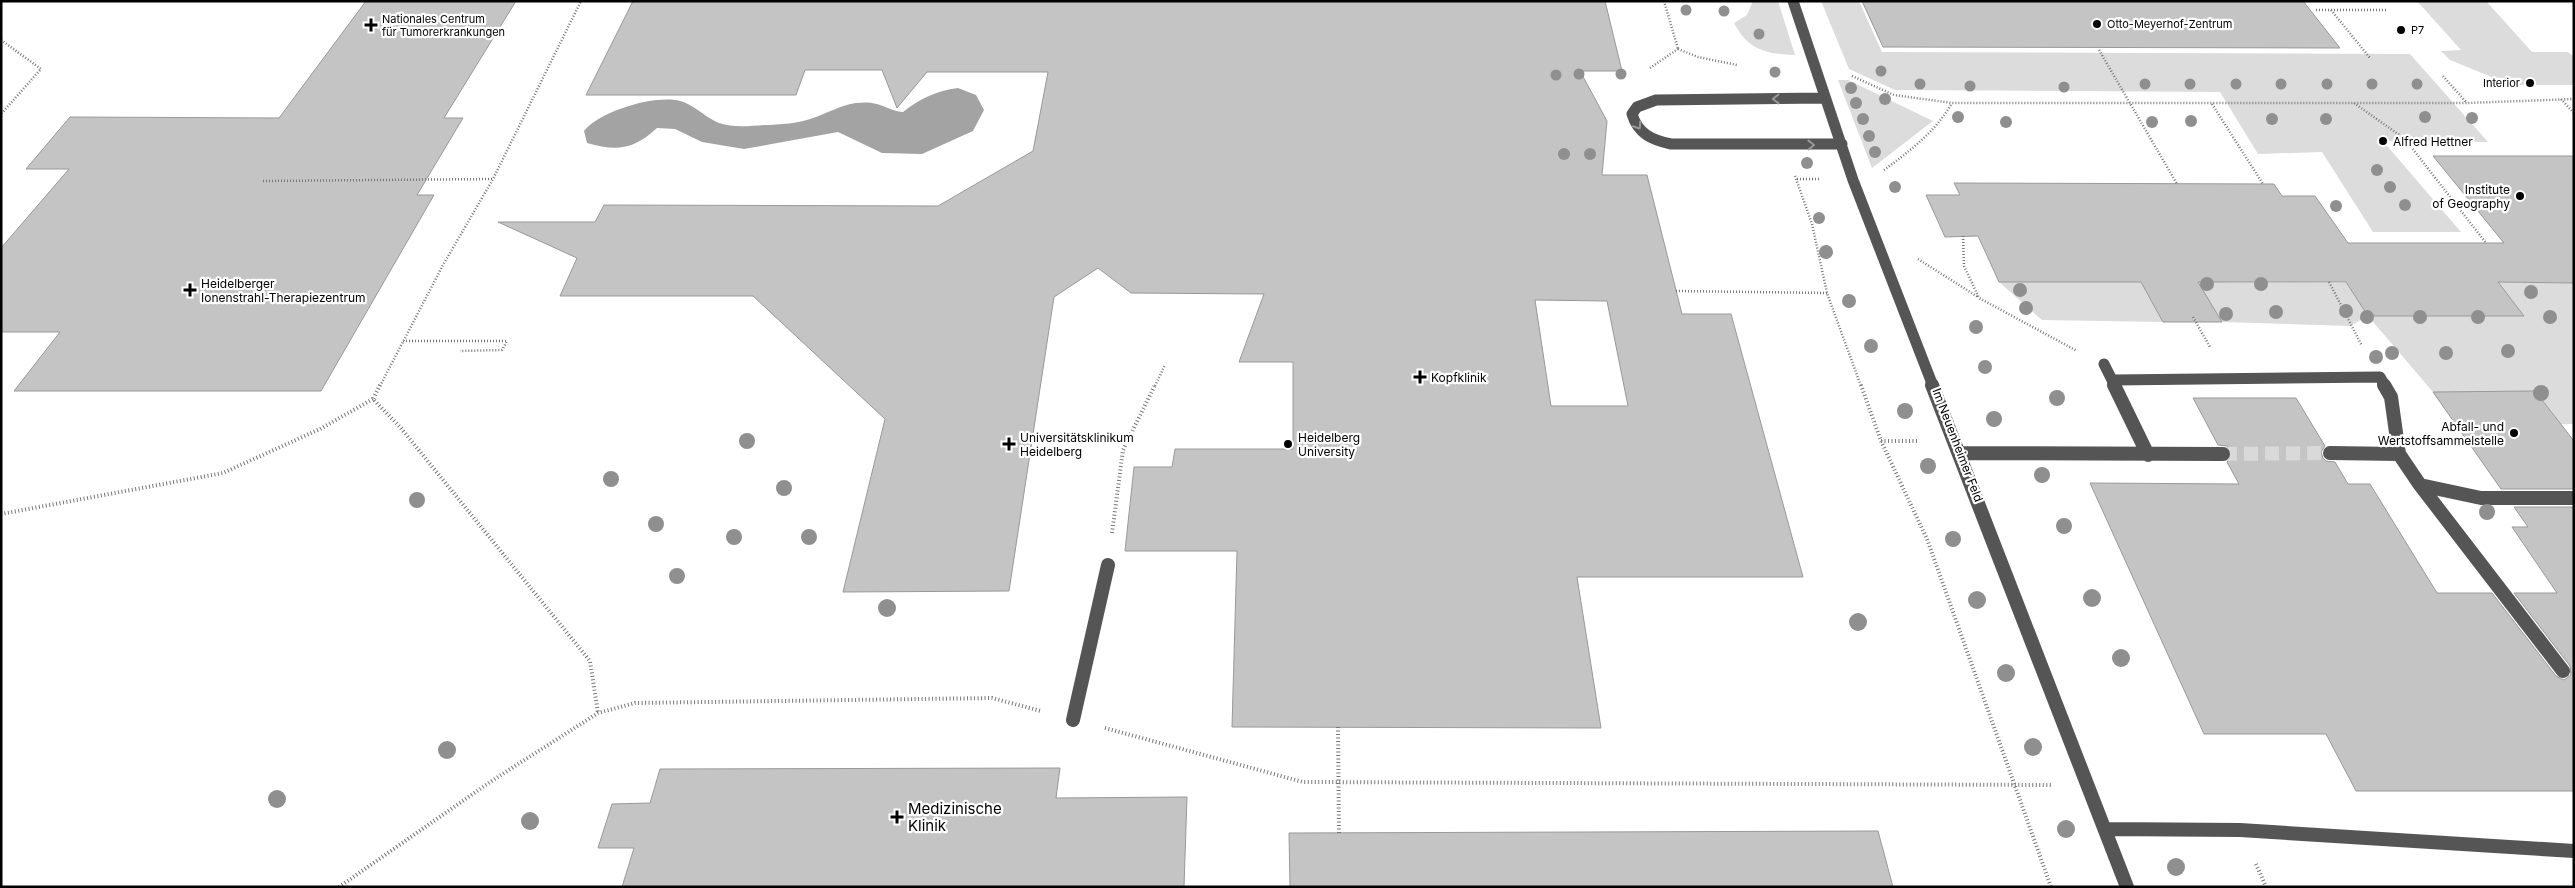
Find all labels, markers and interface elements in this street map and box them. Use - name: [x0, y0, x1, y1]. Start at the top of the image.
- place label: Nationales Centrum für Tumorerkrankungen: [382, 12, 505, 39]
- place label: Otto-Meyerhof-Zentrum: [2107, 17, 2232, 31]
- marker: Nationales Centrum für Tumorerkrankungen: [364, 18, 378, 32]
- marker: Otto-Meyerhof-Zentrum: [2091, 18, 2103, 30]
- place label: P7: [2411, 23, 2424, 37]
- marker: P7: [2395, 24, 2407, 36]
- place label: Interior: [2483, 76, 2520, 90]
- marker: Interior: [2524, 77, 2536, 89]
- one-way arrow: [1772, 94, 1780, 104]
- one-way arrow: [1631, 120, 1641, 129]
- place label: Alfred Hettner: [2393, 134, 2473, 149]
- marker: Alfred Hettner: [2377, 135, 2389, 147]
- one-way arrow: [1807, 140, 1815, 150]
- place label: Institute of Geography: [2432, 182, 2510, 211]
- marker: Institute of Geography: [2514, 190, 2526, 202]
- place label: Heidelberger Ionenstrahl-Therapiezentrum: [201, 276, 366, 305]
- marker: Heidelberger Ionenstrahl-Therapiezentrum: [183, 283, 197, 297]
- marker: Kopfklinik: [1413, 370, 1427, 384]
- place label: Kopfklinik: [1431, 370, 1487, 385]
- street label: Im Neuenheimer Feld: [1929, 386, 1987, 504]
- place label: Abfall- und Wertstoffsammelstelle: [2378, 419, 2504, 448]
- marker: Abfall- und Wertstoffsammelstelle: [2508, 427, 2520, 439]
- place label: Universitätsklinikum Heidelberg: [1020, 430, 1134, 459]
- place label: Heidelberg University: [1298, 430, 1360, 459]
- marker: Universitätsklinikum Heidelberg: [1002, 437, 1016, 451]
- marker: Heidelberg University: [1282, 438, 1294, 450]
- place label: Medizinische Klinik: [908, 799, 1002, 835]
- marker: Medizinische Klinik: [890, 810, 904, 824]

